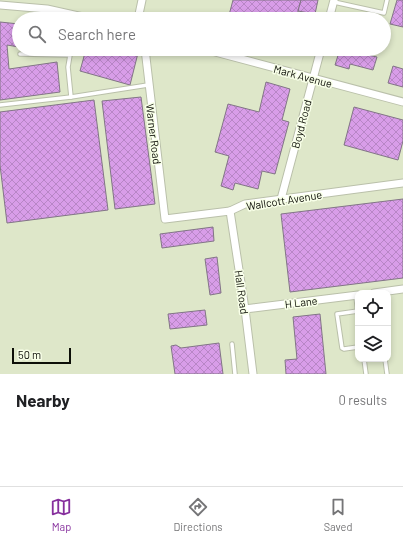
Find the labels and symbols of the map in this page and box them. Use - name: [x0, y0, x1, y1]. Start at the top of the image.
- street label: Mark Avenue: [272, 62, 334, 90]
- street label: Boyd Road: [288, 98, 314, 150]
- street label: Warner Road: [144, 103, 164, 165]
- street label: Wallcott Avenue: [245, 188, 323, 212]
- street label: Hall Road: [232, 269, 252, 315]
- street label: H Lane: [284, 294, 318, 310]
- scale bar: [12, 346, 71, 365]

